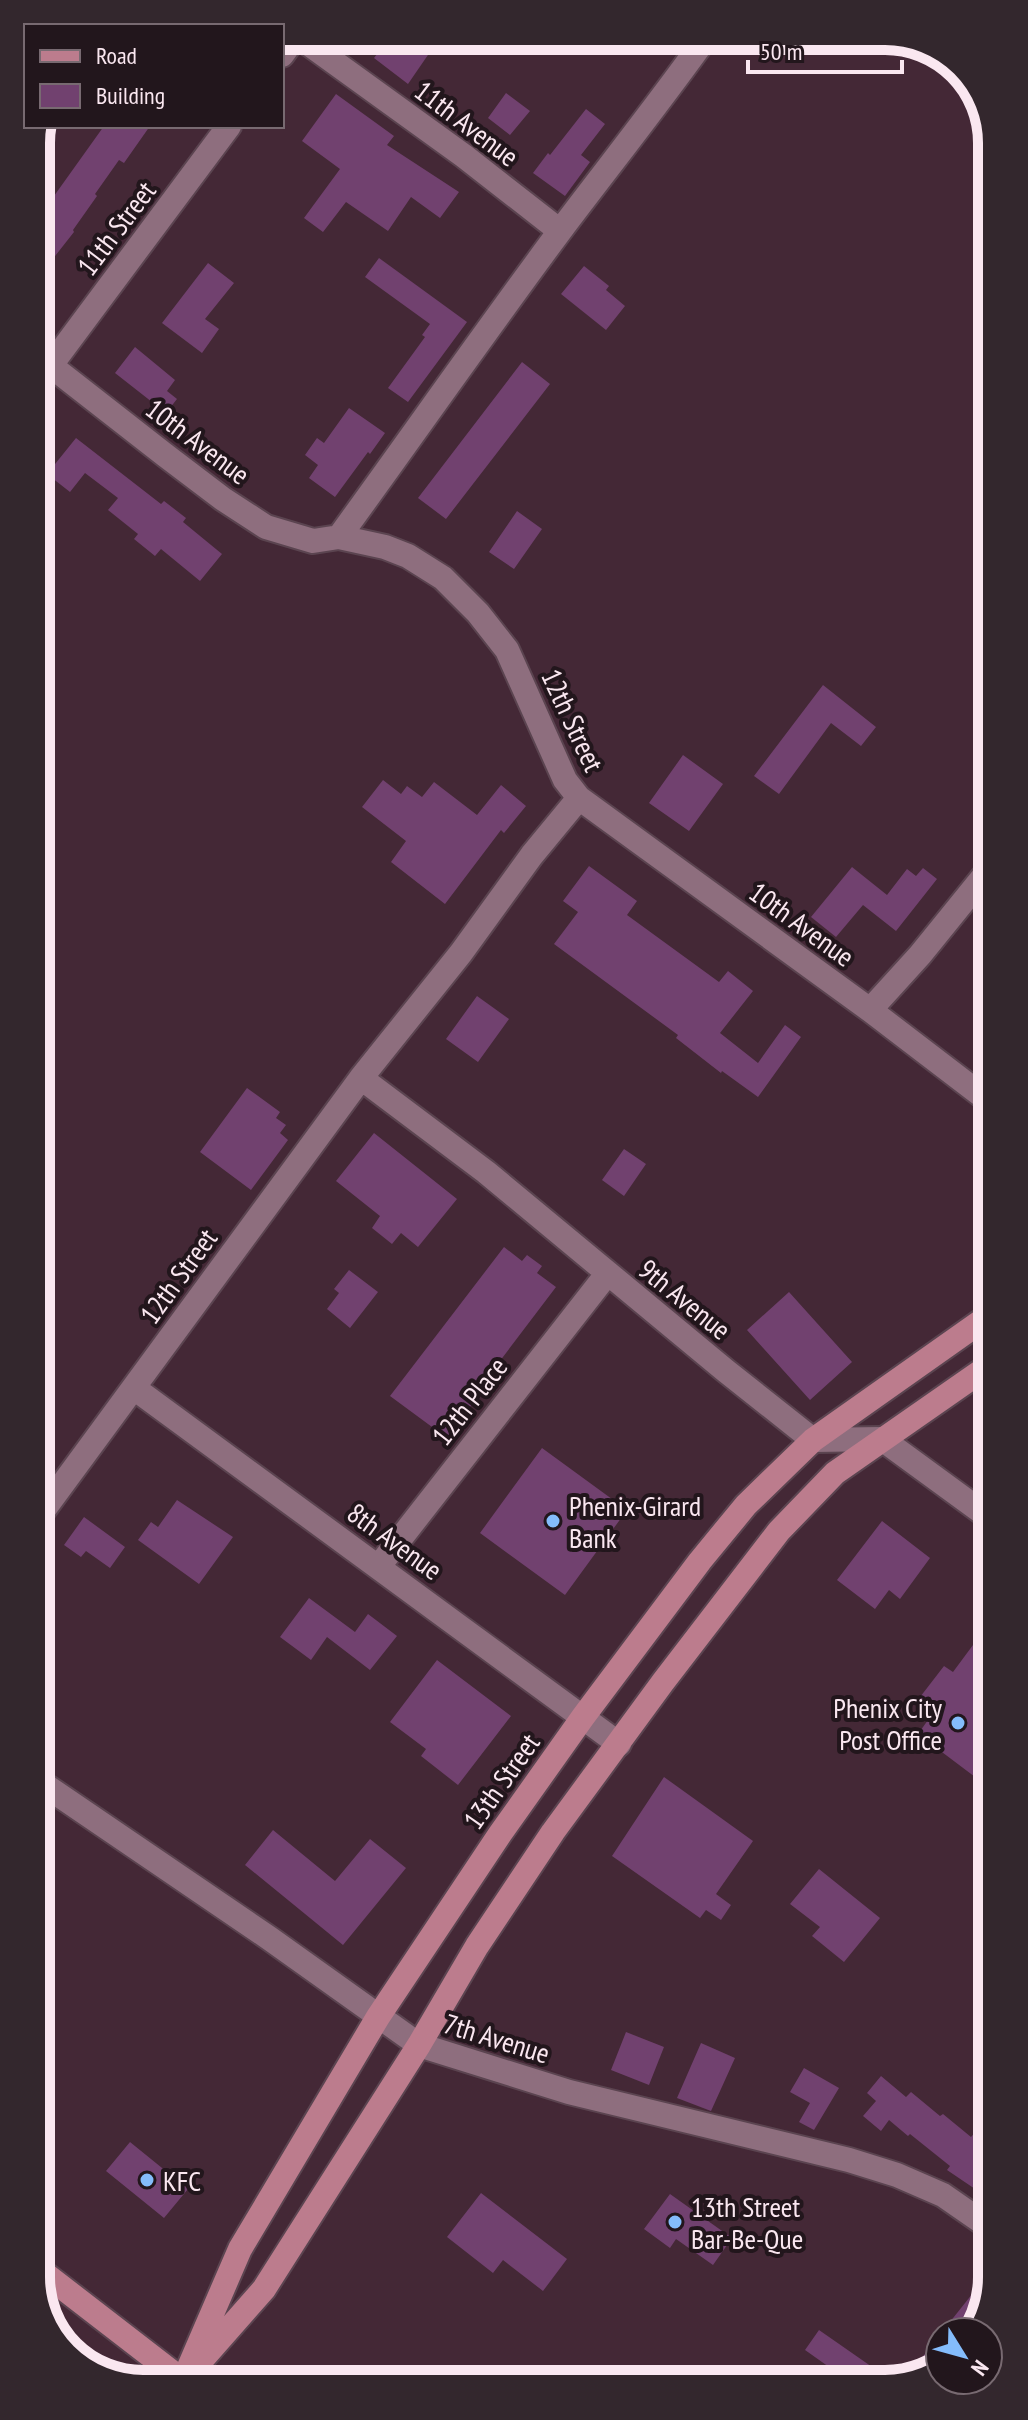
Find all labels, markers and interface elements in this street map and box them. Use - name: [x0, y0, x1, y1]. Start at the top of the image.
- legend: [24, 24, 284, 128]
- scale bar: [748, 24, 902, 74]
- text: 50 m: [760, 36, 802, 67]
- text: Road: [96, 40, 137, 71]
- street label: 11th Avenue: [407, 72, 527, 174]
- text: Building: [96, 80, 165, 111]
- street label: 11th Street: [68, 173, 164, 283]
- street label: 10th Avenue: [138, 390, 258, 492]
- street label: 12th Street: [533, 663, 613, 778]
- street label: 10th Avenue: [742, 873, 862, 975]
- street label: 12th Street: [131, 1221, 225, 1331]
- street label: 9th Avenue: [631, 1250, 739, 1348]
- street label: 12th Place: [423, 1349, 515, 1453]
- place label: Phenix-Girard Bank: [569, 1487, 701, 1556]
- street label: 8th Avenue: [340, 1494, 450, 1588]
- marker: Phenix-Girard Bank: [544, 1512, 562, 1530]
- place label: Phenix City Post Office: [833, 1689, 942, 1758]
- marker: Phenix City Post Office: [949, 1714, 967, 1732]
- street label: 13th Street: [455, 1725, 548, 1836]
- street label: 7th Avenue: [440, 2004, 554, 2072]
- place label: KFC: [163, 2162, 201, 2199]
- marker: KFC: [138, 2171, 156, 2189]
- place label: 13th Street Bar-Be-Que: [691, 2188, 803, 2257]
- marker: 13th Street Bar-Be-Que: [666, 2213, 684, 2231]
- north arrow: [924, 2316, 1004, 2396]
- text: N: [965, 2355, 995, 2381]

